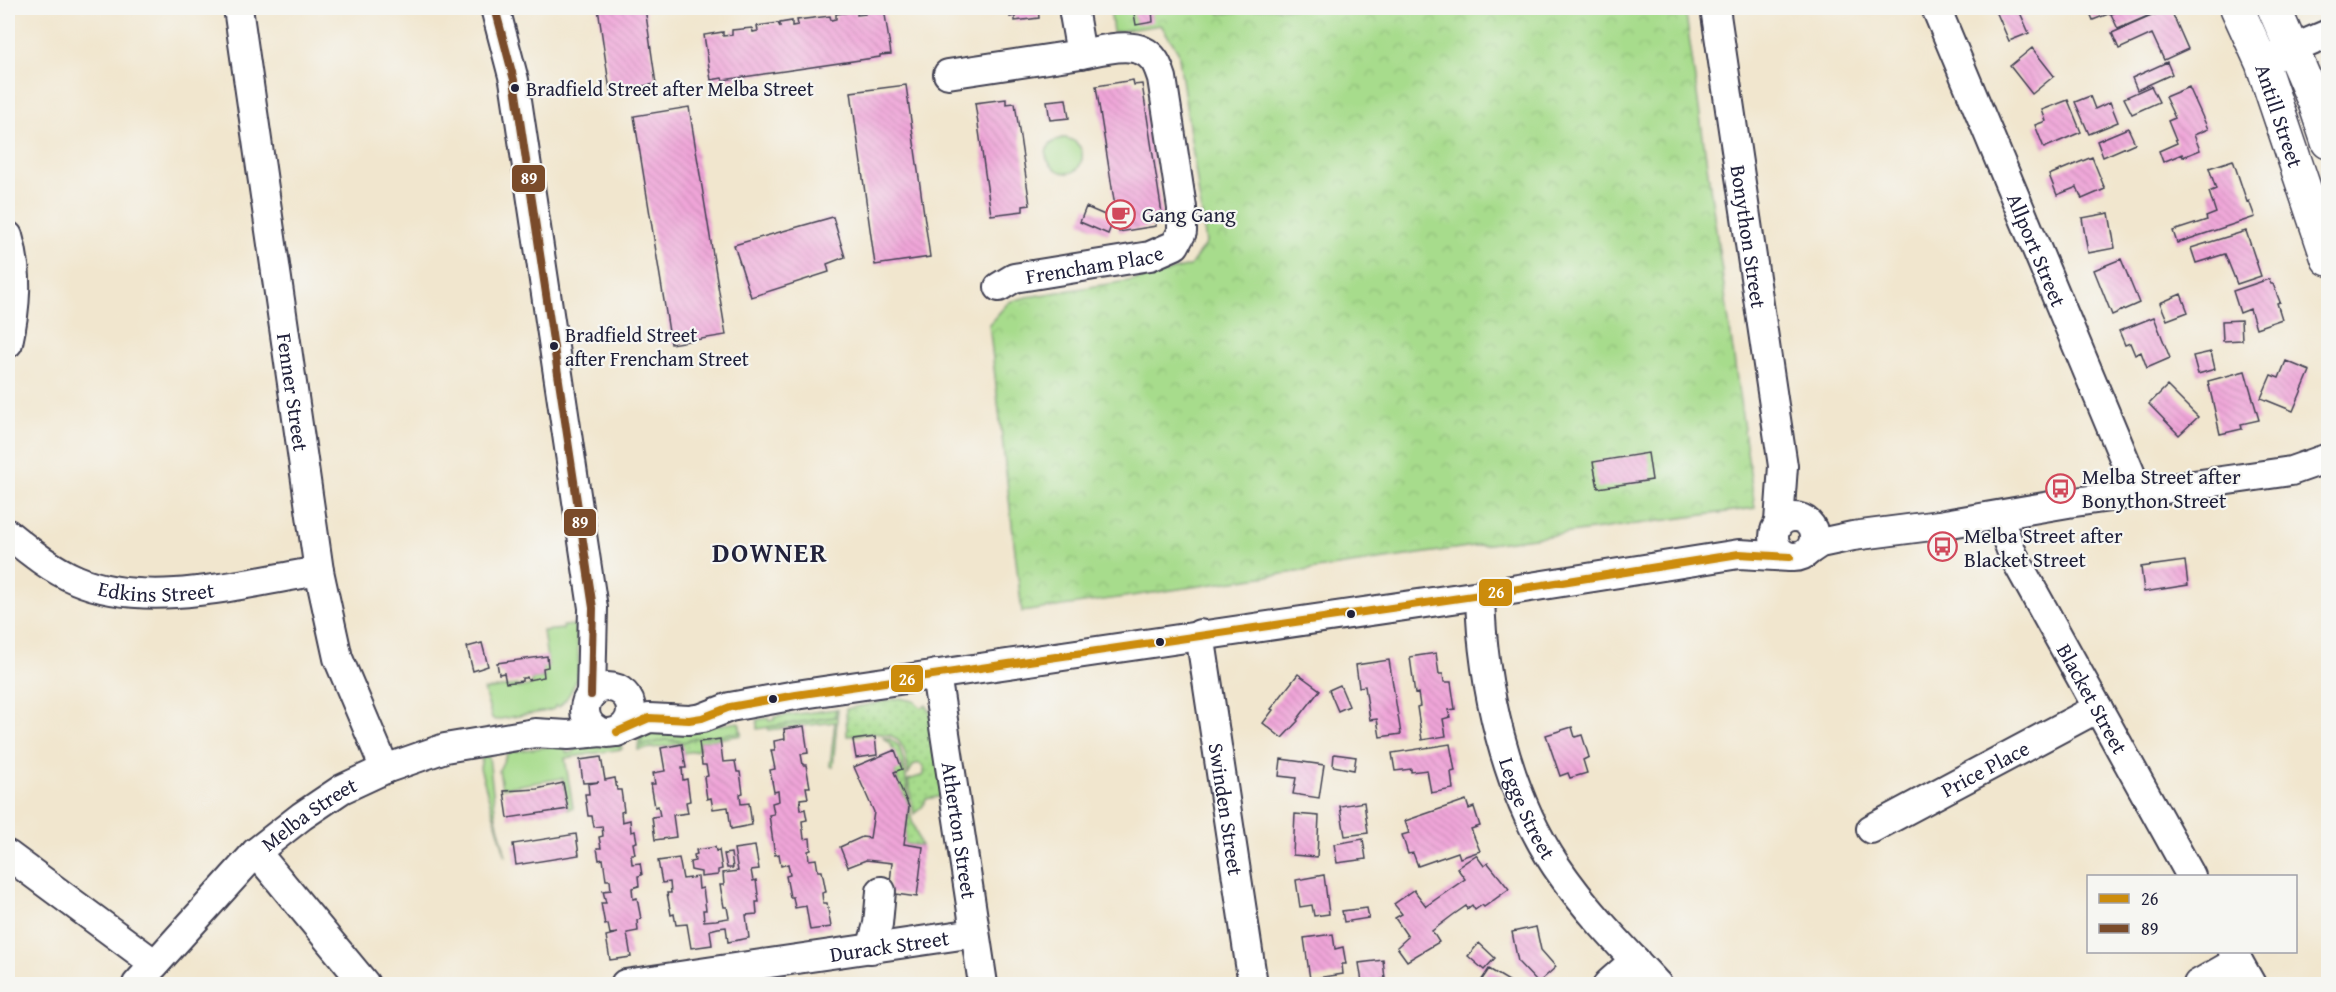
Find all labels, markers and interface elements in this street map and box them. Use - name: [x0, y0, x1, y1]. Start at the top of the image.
- street label: Antill Street: [2248, 60, 2312, 172]
- place label: Bradfield Street after Melba Street: [526, 74, 814, 103]
- marker: Bradfield Street after Melba Street: [509, 82, 521, 94]
- street label: Bonython Street: [1723, 163, 1775, 311]
- line badge: 89: [511, 164, 546, 193]
- text: 89: [521, 166, 537, 190]
- street label: Allport Street: [1999, 188, 2075, 312]
- cafe icon: Gang Gang: [1105, 198, 1137, 230]
- place label: Gang Gang: [1142, 199, 1236, 230]
- street label: Frencham Place: [1023, 236, 1169, 291]
- place label: Bradfield Street after Frencham Street: [565, 320, 749, 373]
- street label: Fenner Street: [269, 331, 317, 454]
- marker: Bradfield Street after Frencham Street: [548, 340, 560, 352]
- place label: Melba Street after Bonython Street: [2082, 461, 2241, 516]
- bus stop icon: Melba Street after Bonython Street: [2045, 472, 2077, 504]
- line badge: 89: [563, 508, 597, 537]
- text: 89: [572, 510, 588, 534]
- place label: Melba Street after Blacket Street: [1964, 520, 2123, 575]
- bus stop icon: Melba Street after Blacket Street: [1927, 531, 1959, 563]
- district label: DOWNER: [712, 532, 828, 572]
- street label: Edkins Street: [95, 572, 217, 609]
- line badge: 26: [1478, 578, 1513, 607]
- text: 26: [1488, 580, 1504, 604]
- unlabelled marker: [1345, 608, 1357, 620]
- unlabelled marker: [1154, 636, 1166, 648]
- street label: Blacket Street: [2049, 638, 2136, 760]
- line badge: 26: [890, 664, 924, 693]
- text: 26: [899, 667, 915, 691]
- unlabelled marker: [767, 693, 779, 705]
- street label: Price Place: [1935, 732, 2035, 805]
- street label: Swinden Street: [1201, 741, 1252, 878]
- street label: Legge Street: [1492, 753, 1564, 866]
- street label: Atherton Street: [934, 760, 985, 901]
- street label: Melba Street: [254, 769, 362, 858]
- legend: [2087, 875, 2297, 953]
- text: 26: [2141, 885, 2158, 912]
- text: 89: [2141, 915, 2158, 942]
- street label: Durack Street: [828, 921, 951, 969]

